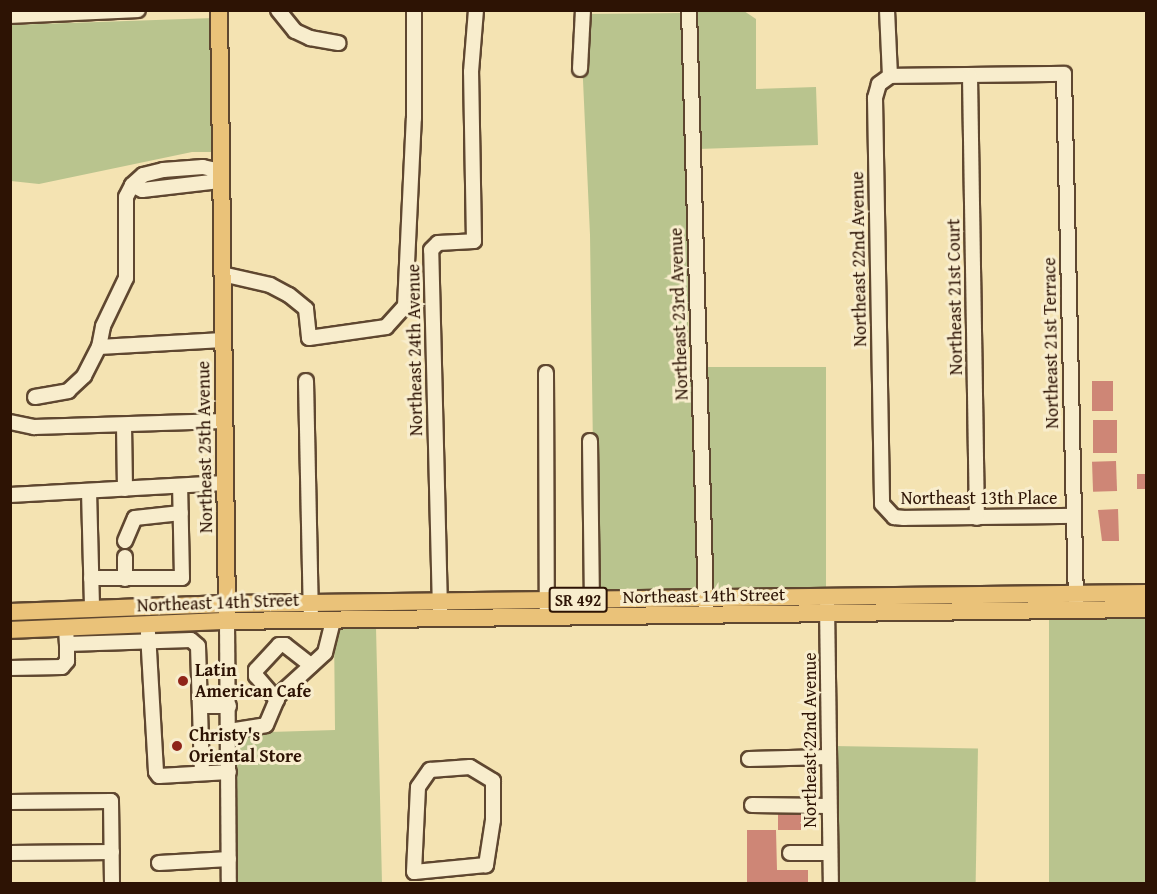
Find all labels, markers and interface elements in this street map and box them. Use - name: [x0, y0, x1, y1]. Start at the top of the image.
- street label: Northeast 22nd Avenue: [847, 171, 871, 347]
- street label: Northeast 21st Court: [943, 219, 967, 375]
- street label: Northeast 23rd Avenue: [665, 227, 693, 401]
- street label: Northeast 21st Terrace: [1039, 257, 1063, 429]
- street label: Northeast 24th Avenue: [403, 264, 427, 436]
- street label: Northeast 25th Avenue: [193, 361, 217, 533]
- street label: Northeast 13th Place: [901, 487, 1057, 509]
- street label: Northeast 14th Street: [623, 584, 785, 608]
- road number: SR 492: [548, 587, 608, 613]
- street label: Northeast 14th Street: [136, 589, 300, 617]
- street label: Northeast 22nd Avenue: [799, 652, 821, 828]
- place label: Latin American Cafe: [195, 660, 311, 702]
- marker: Latin American Cafe: [176, 674, 190, 688]
- place label: Christy's Oriental Store: [189, 725, 302, 768]
- marker: Christy's Oriental Store: [170, 739, 184, 753]

